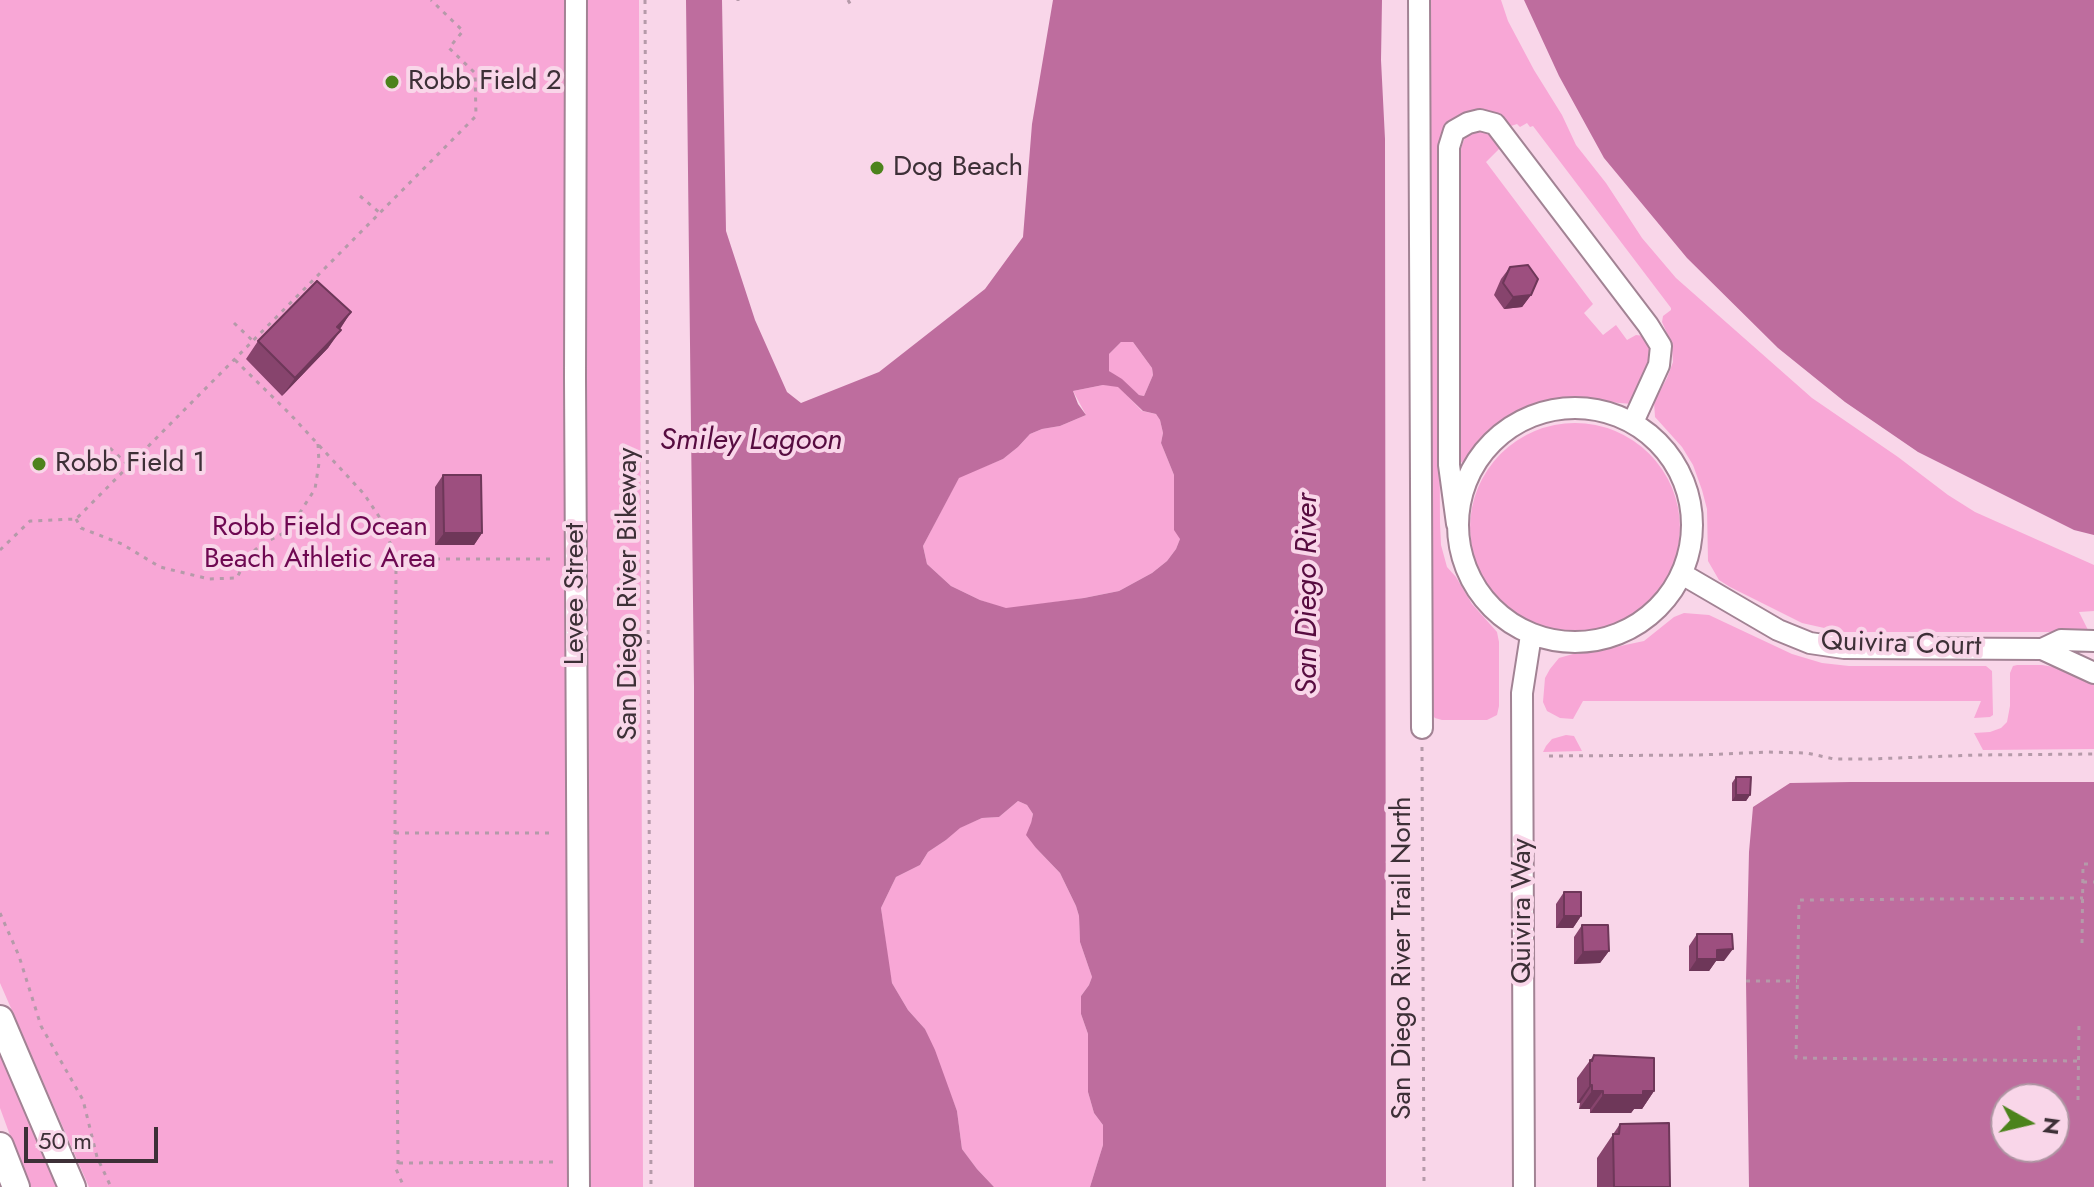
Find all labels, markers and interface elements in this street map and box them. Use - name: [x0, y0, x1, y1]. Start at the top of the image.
- place label: Robb Field 2: [408, 65, 562, 99]
- marker: Robb Field 2: [383, 73, 401, 91]
- place label: Dog Beach: [893, 151, 1023, 185]
- marker: Dog Beach: [868, 159, 886, 177]
- water label: Smiley Lagoon: [660, 424, 842, 460]
- place label: Robb Field 1: [55, 447, 205, 481]
- street label: San Diego River Bikeway: [612, 447, 646, 741]
- marker: Robb Field 1: [30, 455, 48, 473]
- water label: San Diego River: [1291, 493, 1327, 695]
- park label: Robb Field Ocean Beach Athletic Area: [204, 511, 436, 577]
- street label: Levee Street: [559, 523, 593, 665]
- street label: Quivira Court: [1820, 625, 1982, 665]
- street label: San Diego River Trail North: [1386, 796, 1420, 1120]
- street label: Quivira Way: [1506, 838, 1540, 984]
- north arrow: [1990, 1083, 2070, 1163]
- scale bar: [28, 1111, 162, 1161]
- text: N: [2035, 1115, 2069, 1137]
- text: 50 m: [38, 1123, 92, 1158]

